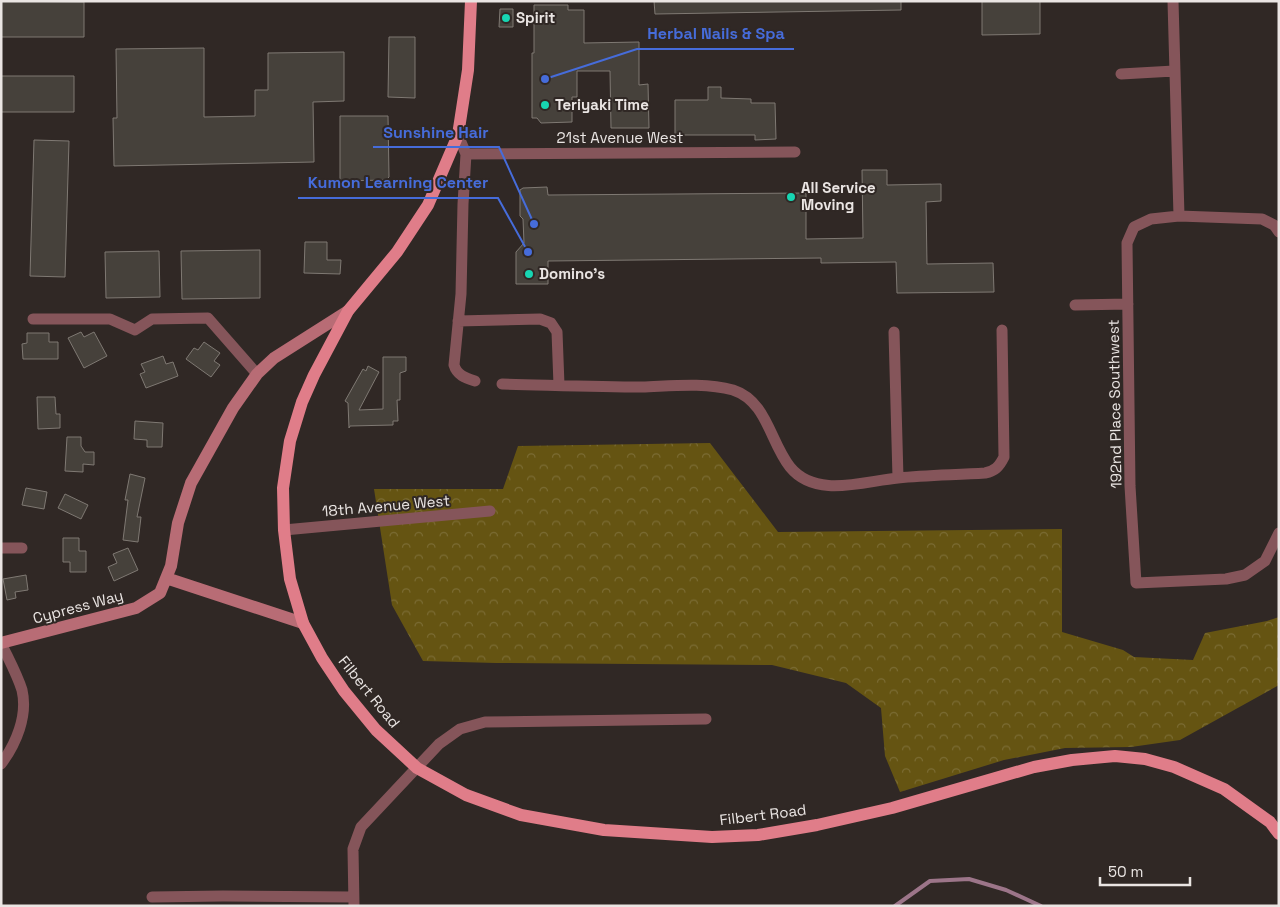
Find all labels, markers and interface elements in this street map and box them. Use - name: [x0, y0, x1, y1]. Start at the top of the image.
- place label: Spirit: [516, 8, 556, 27]
- marker: Spirit: [500, 12, 512, 24]
- callout: Herbal Nails & Spa: [637, 18, 794, 49]
- text: Herbal Nails & Spa: [647, 23, 785, 44]
- place label: Teriyaki Time: [555, 95, 649, 114]
- marker: Teriyaki Time: [539, 99, 551, 111]
- callout: Sunshine Hair: [373, 116, 499, 147]
- text: Sunshine Hair: [383, 122, 489, 143]
- street label: 21st Avenue West: [557, 128, 683, 147]
- callout: Kumon Learning Center: [298, 167, 498, 198]
- text: Kumon Learning Center: [308, 172, 488, 193]
- place label: All Service Moving: [801, 178, 876, 214]
- marker: All Service Moving: [785, 191, 797, 203]
- place label: Domino's: [539, 264, 605, 283]
- marker: Domino's: [523, 268, 535, 280]
- street label: 192nd Place Southwest: [1104, 319, 1125, 489]
- street label: 18th Avenue West: [321, 490, 451, 521]
- street label: Cypress Way: [31, 585, 125, 628]
- street label: Filbert Road: [335, 652, 404, 732]
- street label: Filbert Road: [718, 800, 807, 829]
- scale bar: [1100, 854, 1190, 886]
- text: 50 m: [1108, 862, 1143, 881]

